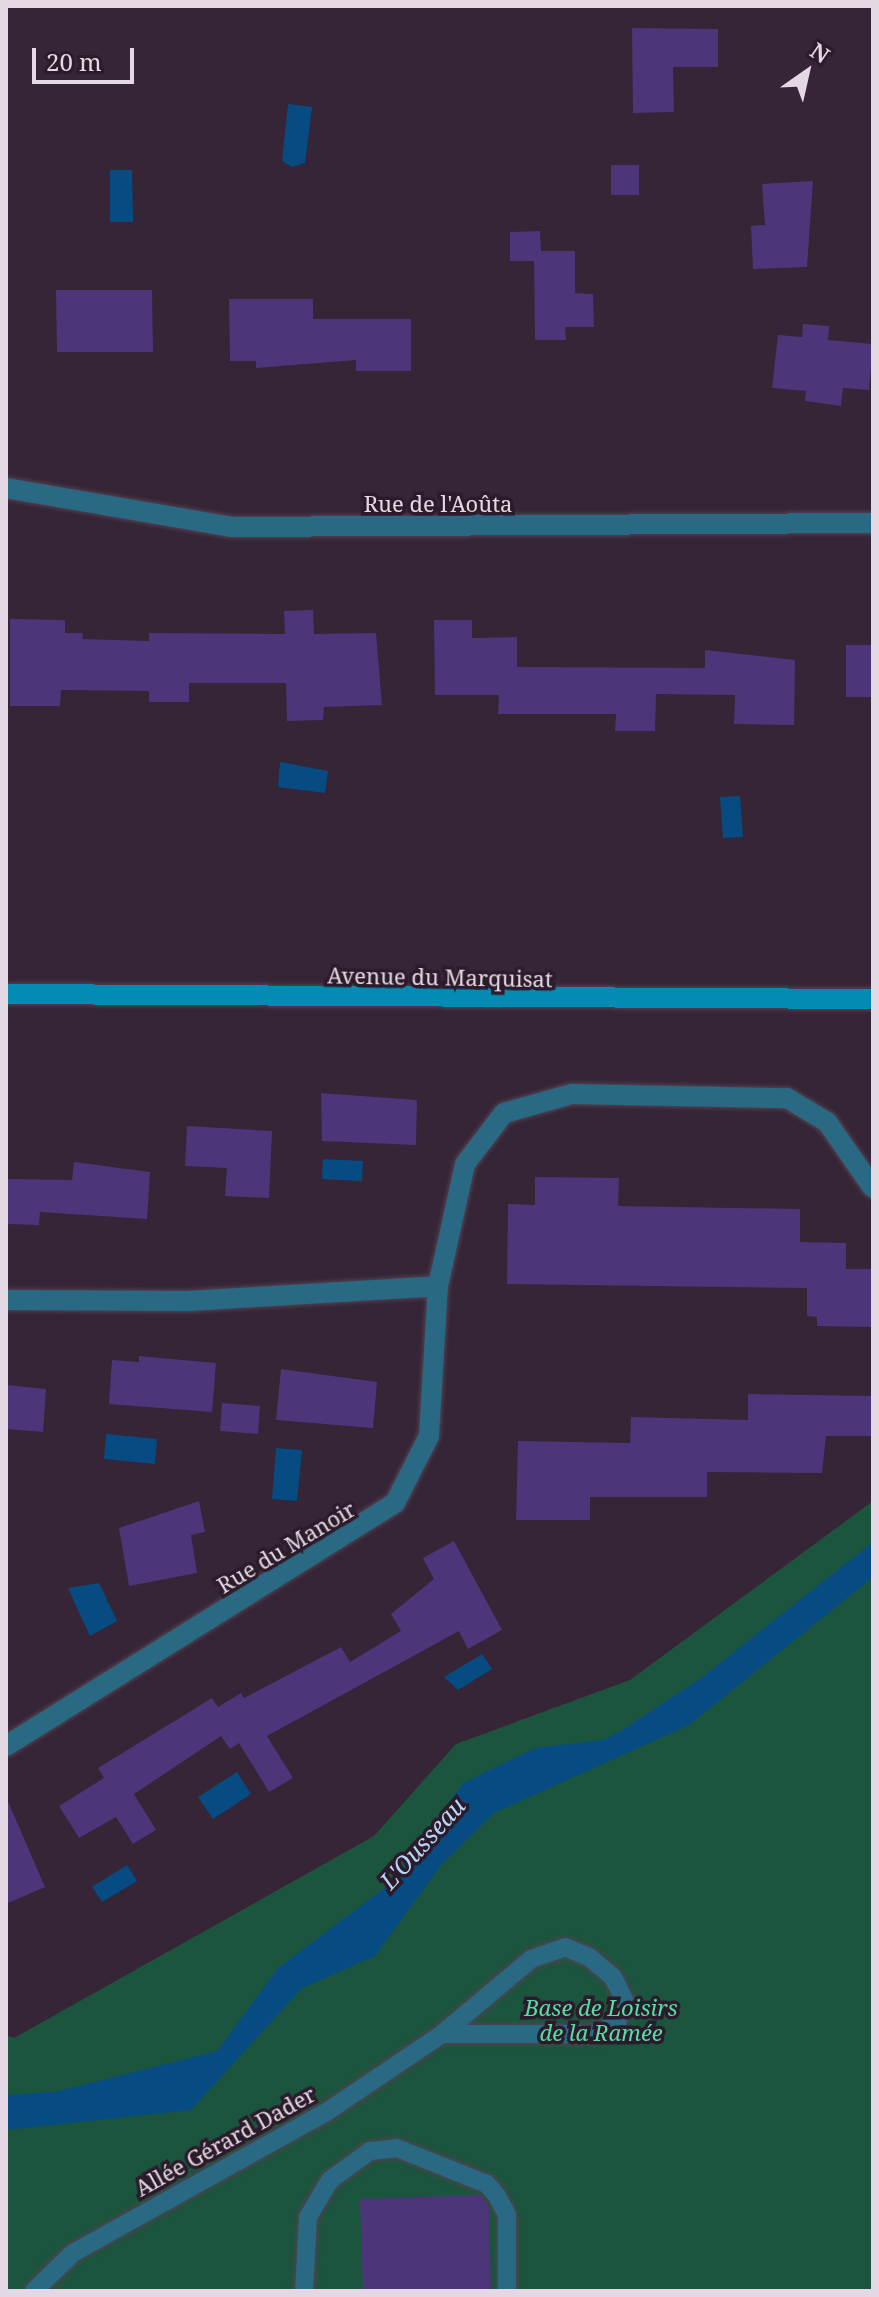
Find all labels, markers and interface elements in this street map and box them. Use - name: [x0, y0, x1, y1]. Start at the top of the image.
- scale bar: [36, 32, 138, 82]
- north arrow: [767, 32, 847, 112]
- text: N: [805, 35, 836, 69]
- text: 20 m: [46, 45, 102, 78]
- street label: Rue de l'Aoûta: [364, 491, 512, 517]
- street label: Avenue du Marquisat: [327, 962, 553, 992]
- street label: Rue du Manoir: [212, 1495, 360, 1599]
- water label: L'Ousseau: [373, 1791, 471, 1895]
- park label: Base de Loisirs de la Ramée: [524, 1994, 678, 2046]
- street label: Allée Gérard Dader: [130, 2081, 320, 2201]

